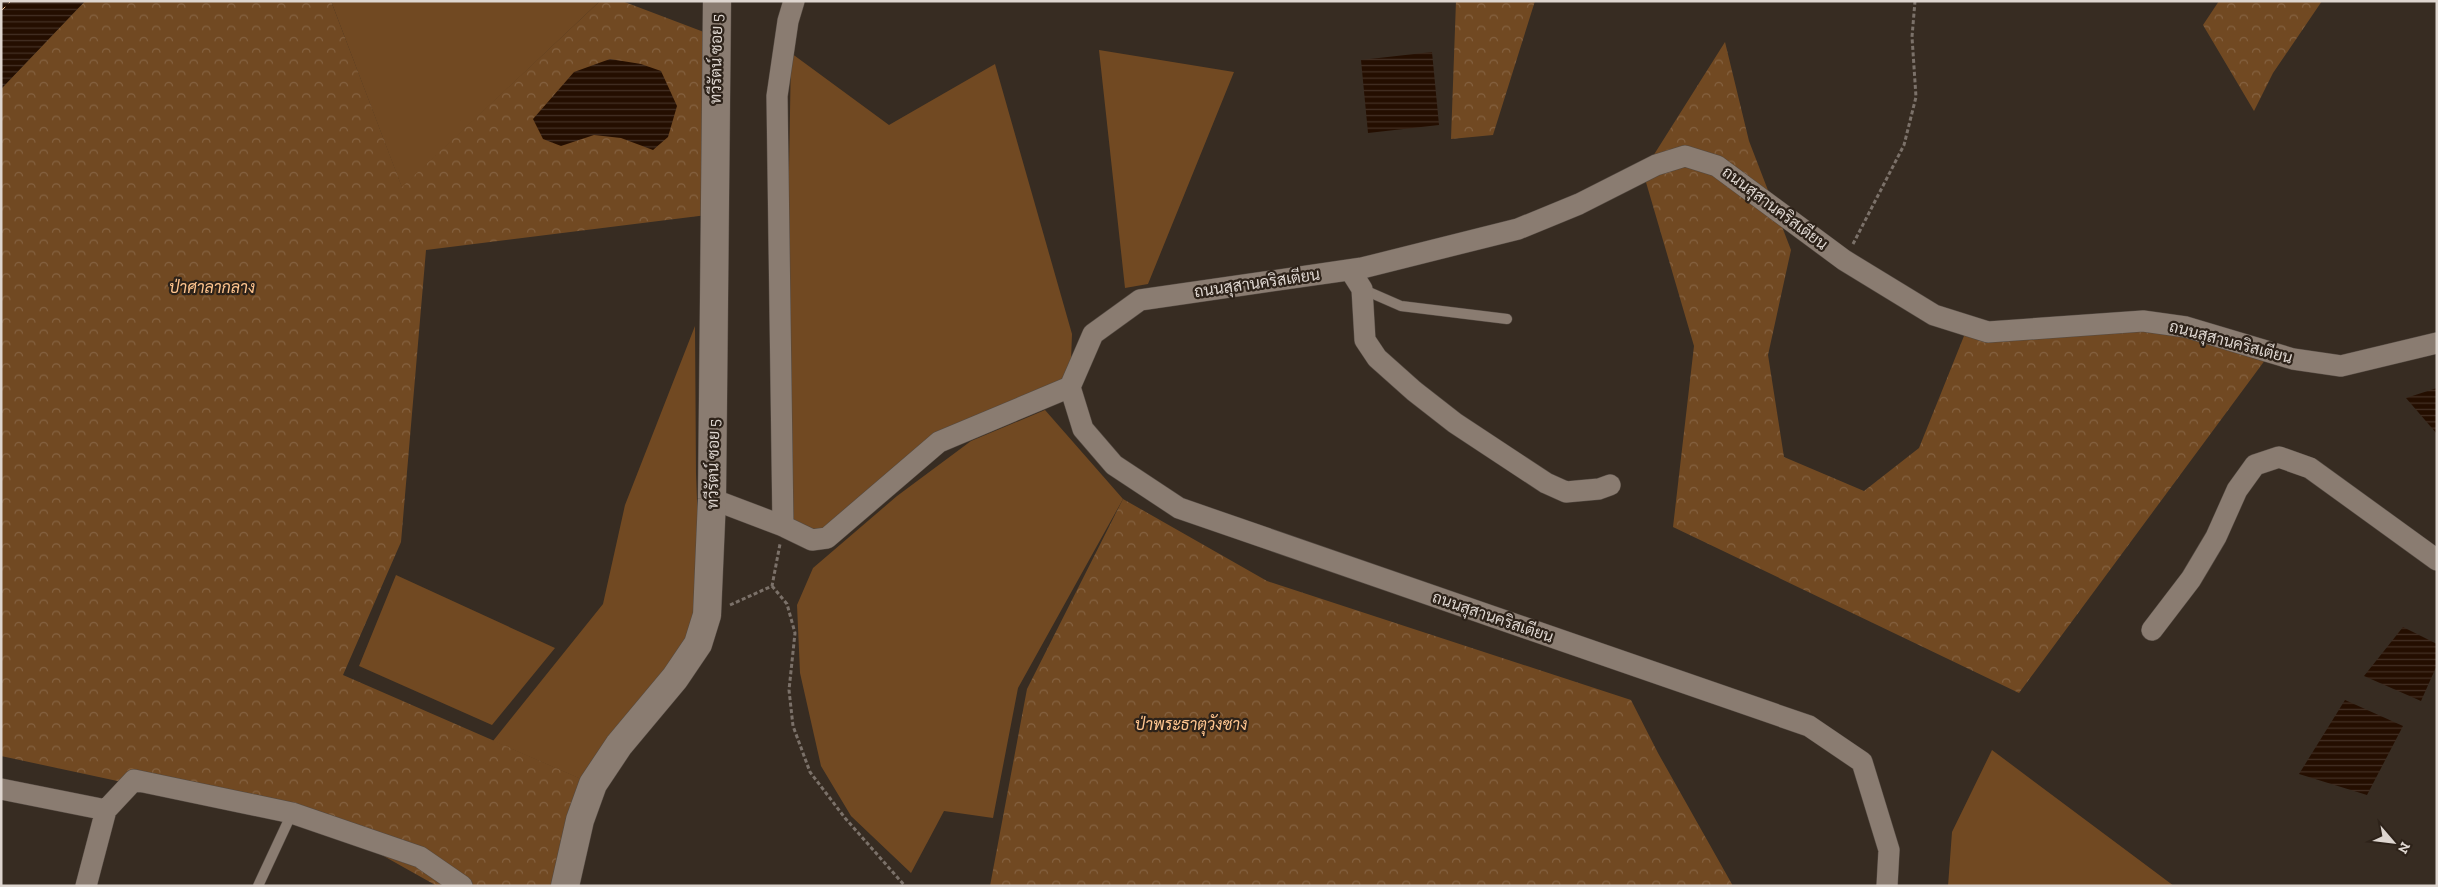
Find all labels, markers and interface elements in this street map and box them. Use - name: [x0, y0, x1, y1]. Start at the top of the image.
- street label: ทวีรัตน์ ซอย 5: [703, 14, 726, 104]
- street label: ถนนสุสานคริสเตียน: [1717, 161, 1833, 255]
- street label: ถนนสุสานคริสเตียน: [1193, 263, 1321, 303]
- park label: ป่าศาลากลาง: [169, 278, 255, 297]
- street label: ถนนสุสานคริสเตียน: [2167, 314, 2295, 370]
- street label: ทวีรัตน์ ซอย 5: [700, 419, 723, 509]
- street label: ถนนสุสานคริสเตียน: [1429, 585, 1557, 649]
- park label: ป่าพระธาตุวังซาง: [1135, 714, 1247, 736]
- north arrow: [2368, 817, 2418, 867]
- text: N: [2394, 839, 2414, 857]

